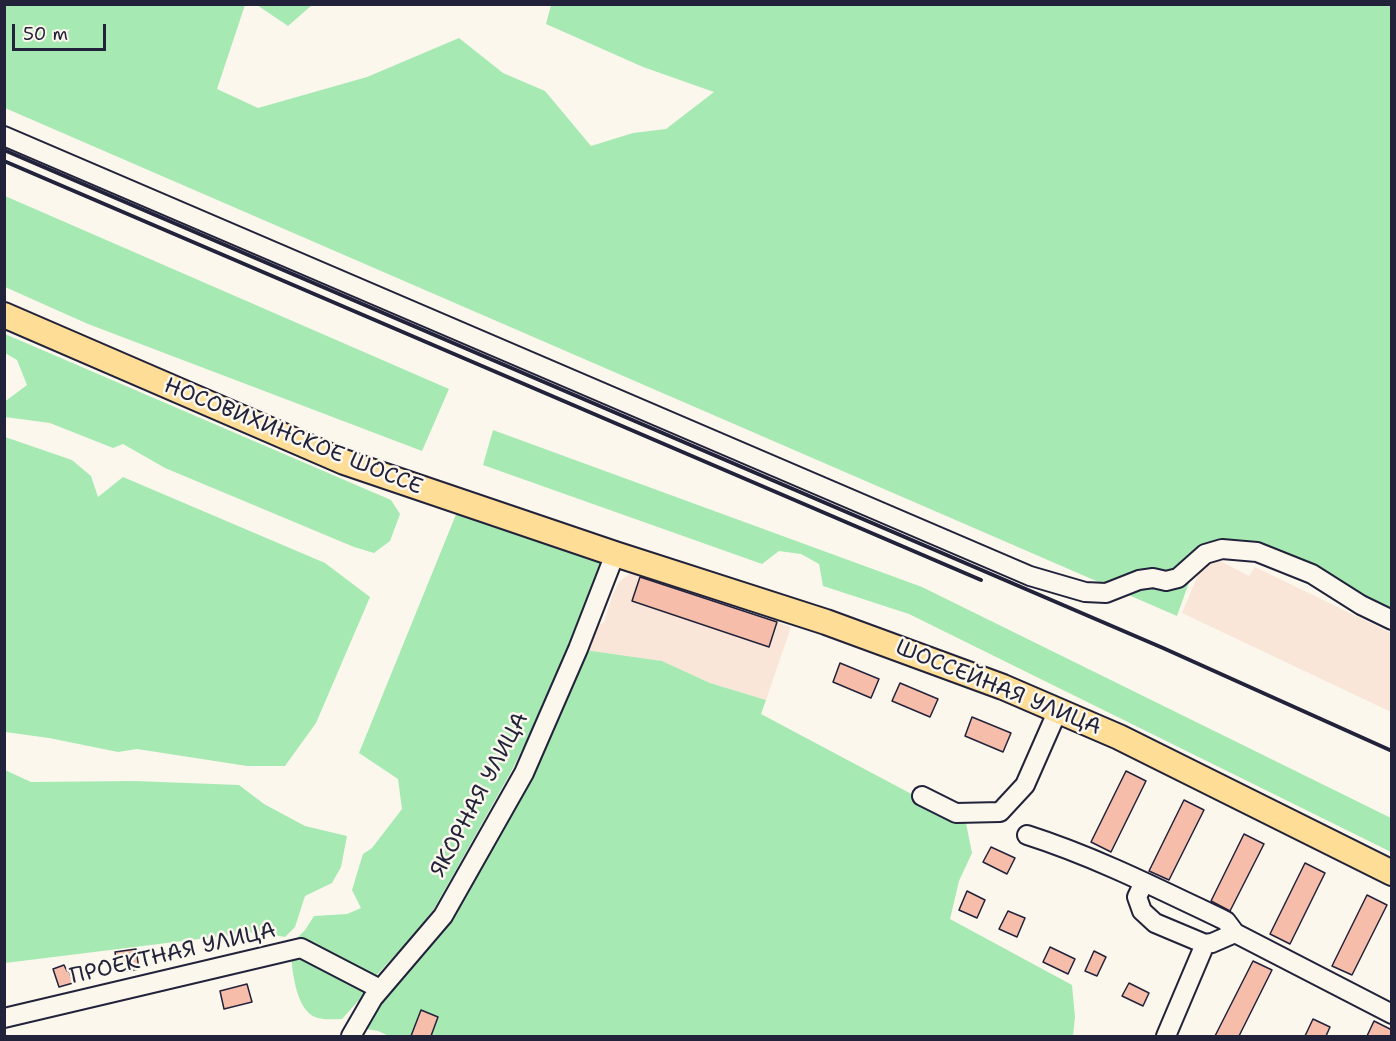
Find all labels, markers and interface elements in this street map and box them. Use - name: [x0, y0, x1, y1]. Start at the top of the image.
- scale bar: [15, 12, 110, 50]
- text: 50 m: [23, 22, 68, 46]
- street label: НОСОВИХИНСКОЕ ШОССЕ: [160, 373, 426, 501]
- street label: ШОССЕЙНАЯ УЛИЦА: [891, 635, 1105, 741]
- street label: ЯКОРНАЯ УЛИЦА: [425, 708, 535, 882]
- street label: ПРОЕКТНАЯ УЛИЦА: [68, 917, 278, 991]

